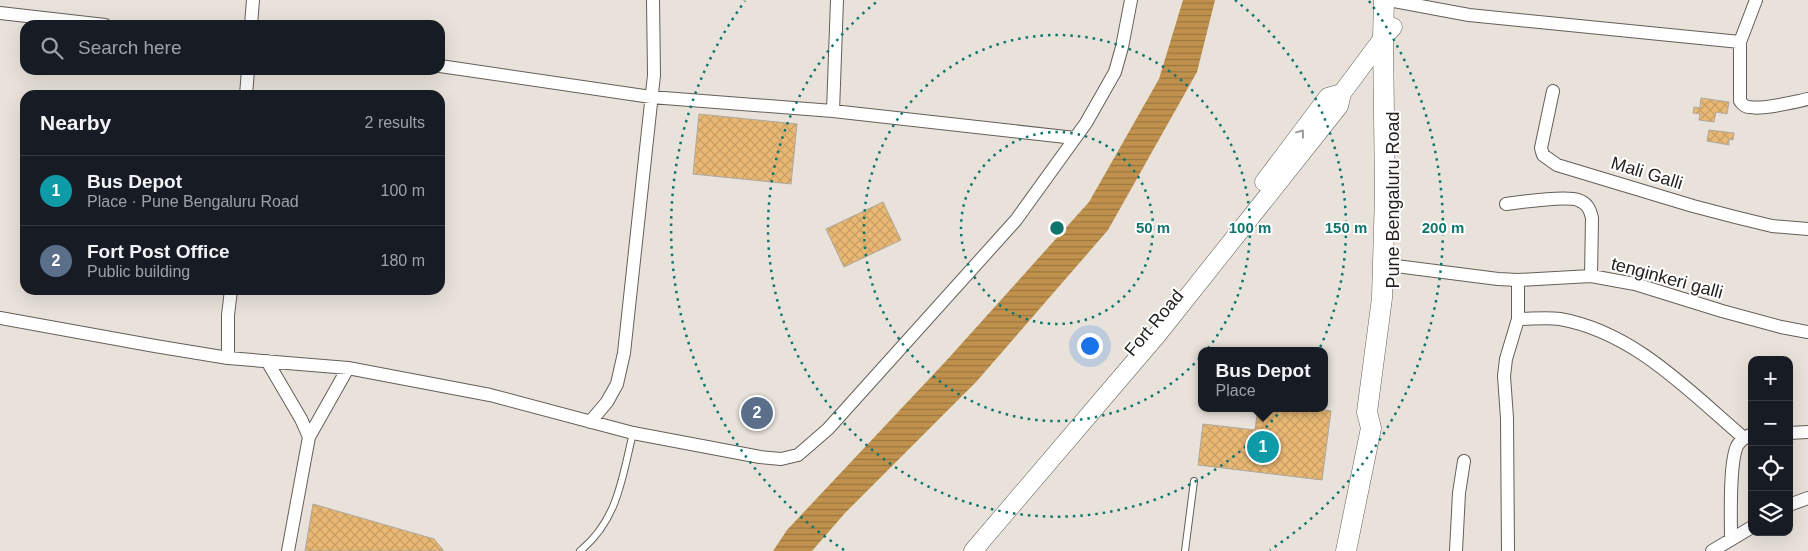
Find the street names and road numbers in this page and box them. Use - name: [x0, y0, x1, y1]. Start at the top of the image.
- street label: Pune Bengaluru Road: [1383, 111, 1403, 289]
- street label: Mali Galli: [1609, 153, 1685, 193]
- street label: tenginkeri galli: [1609, 253, 1725, 303]
- street label: Fort Road: [1121, 286, 1187, 360]

